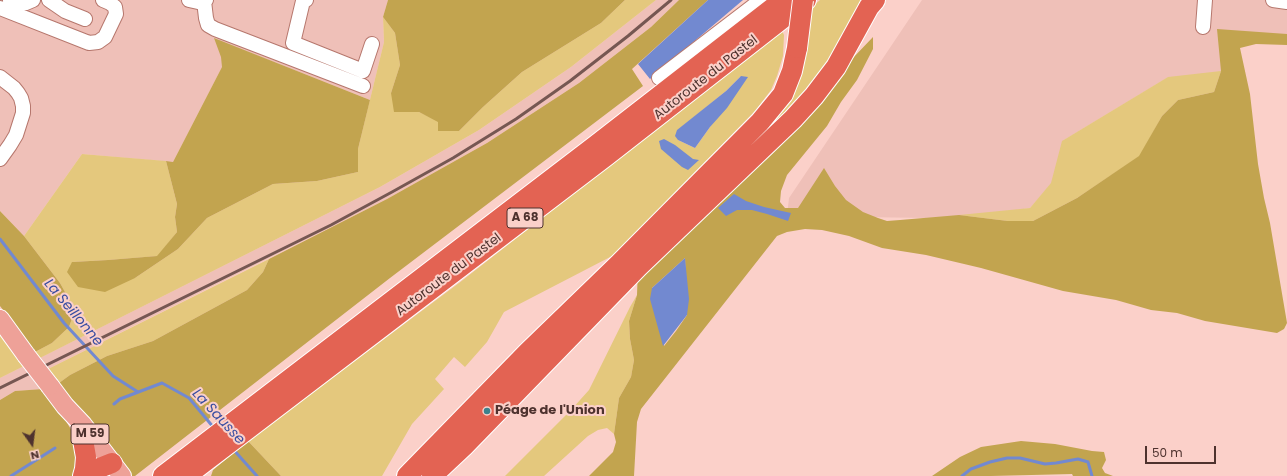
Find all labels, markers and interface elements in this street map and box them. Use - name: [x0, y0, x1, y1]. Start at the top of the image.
- street label: Autoroute du Pastel: [651, 33, 761, 123]
- road number: A 68: [507, 208, 543, 228]
- street label: Autoroute du Pastel: [393, 230, 505, 320]
- water label: La Seillonne: [40, 276, 106, 350]
- water label: La Sausse: [188, 386, 248, 448]
- place label: Péage de l'Union: [495, 403, 605, 419]
- marker: Péage de l'Union: [482, 406, 492, 416]
- north arrow: [12, 424, 52, 464]
- road number: M 59: [71, 424, 109, 444]
- scale bar: [1147, 438, 1218, 464]
- text: 50 m: [1152, 444, 1183, 461]
- text: N: [29, 447, 41, 464]

